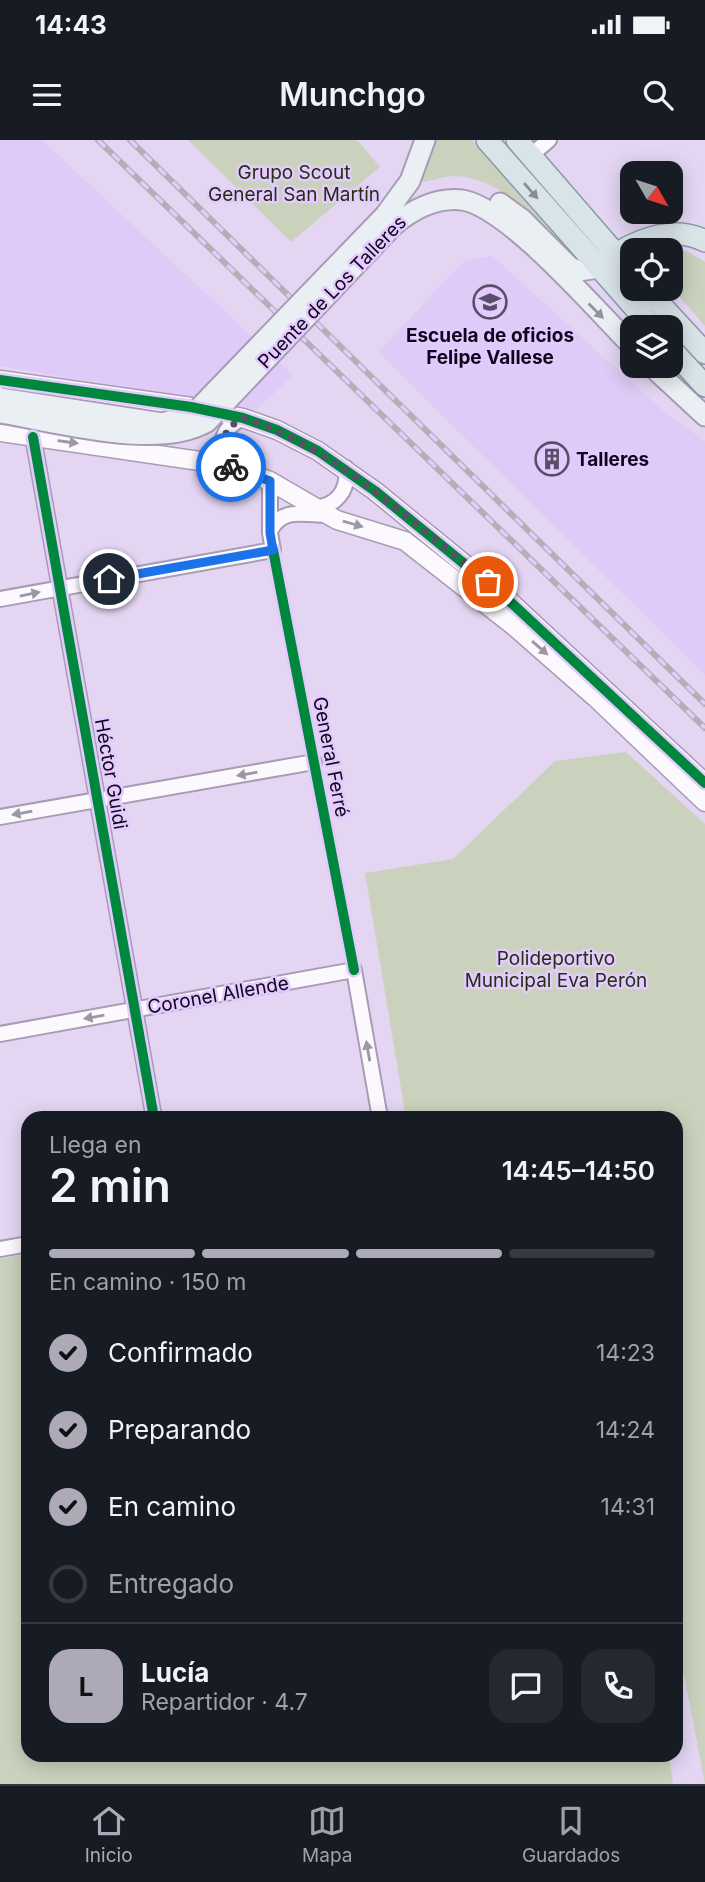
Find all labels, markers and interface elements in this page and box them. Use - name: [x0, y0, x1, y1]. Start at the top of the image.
- text: 14:43: [35, 9, 107, 40]
- text: Munchgo: [279, 75, 426, 114]
- icon: menu: [28, 76, 66, 114]
- icon: search: [639, 76, 677, 114]
- park label: Grupo Scout General San Martín: [208, 161, 380, 206]
- north arrow: [620, 161, 682, 224]
- map controls: [620, 161, 683, 378]
- one-way arrow: [523, 183, 538, 200]
- street label: Puente de Los Talleres: [253, 211, 411, 373]
- button: locate: [620, 238, 683, 301]
- school or university icon: Escuela de oficios Felipe Vallese: [471, 283, 509, 321]
- one-way arrow: [588, 302, 605, 319]
- button: layers: [620, 315, 683, 378]
- place label: Escuela de oficios Felipe Vallese: [406, 324, 574, 369]
- courier: [196, 432, 266, 502]
- one-way arrow: [57, 437, 79, 448]
- building icon: Talleres: [533, 440, 571, 478]
- icon: bike: [212, 448, 250, 486]
- place label: Talleres: [576, 448, 649, 471]
- one-way arrow: [342, 519, 364, 530]
- pin: [79, 549, 139, 609]
- pin: [458, 552, 518, 612]
- icon: home: [90, 560, 128, 598]
- icon: bag: [469, 563, 507, 601]
- one-way arrow: [19, 588, 41, 599]
- one-way arrow: [531, 640, 549, 656]
- street label: General Ferré: [308, 695, 354, 819]
- street label: Héctor Guidi: [90, 717, 132, 831]
- one-way arrow: [236, 769, 258, 780]
- one-way arrow: [11, 808, 33, 819]
- park label: Polideportivo Municipal Eva Perón: [465, 947, 647, 992]
- street label: Coronel Allende: [146, 971, 290, 1019]
- one-way arrow: [83, 1012, 105, 1023]
- one-way arrow: [362, 1040, 373, 1062]
- text: Llega en: [49, 1131, 141, 1159]
- text: 14:45–14:50: [502, 1155, 655, 1186]
- text: 2 min: [49, 1157, 171, 1213]
- text: En camino · 150 m: [49, 1268, 246, 1296]
- icon: check: [49, 1334, 87, 1372]
- text: Confirmado: [108, 1337, 253, 1368]
- text: 14:23: [596, 1339, 655, 1367]
- icon: check: [49, 1411, 87, 1449]
- text: Preparando: [108, 1414, 251, 1445]
- text: 14:24: [596, 1416, 655, 1444]
- icon: check: [49, 1488, 87, 1526]
- text: En camino: [108, 1491, 236, 1522]
- text: 14:31: [601, 1493, 655, 1521]
- text: Entregado: [108, 1568, 234, 1599]
- button: chat: [489, 1649, 563, 1723]
- button: phone: [581, 1649, 655, 1723]
- text: Lucía: [141, 1657, 209, 1688]
- text: L: [79, 1671, 93, 1702]
- text: Repartidor · 4.7: [141, 1688, 308, 1716]
- tab: Inicio: [85, 1802, 133, 1867]
- tab: Mapa: [302, 1802, 352, 1867]
- tab: Guardados: [522, 1802, 620, 1867]

